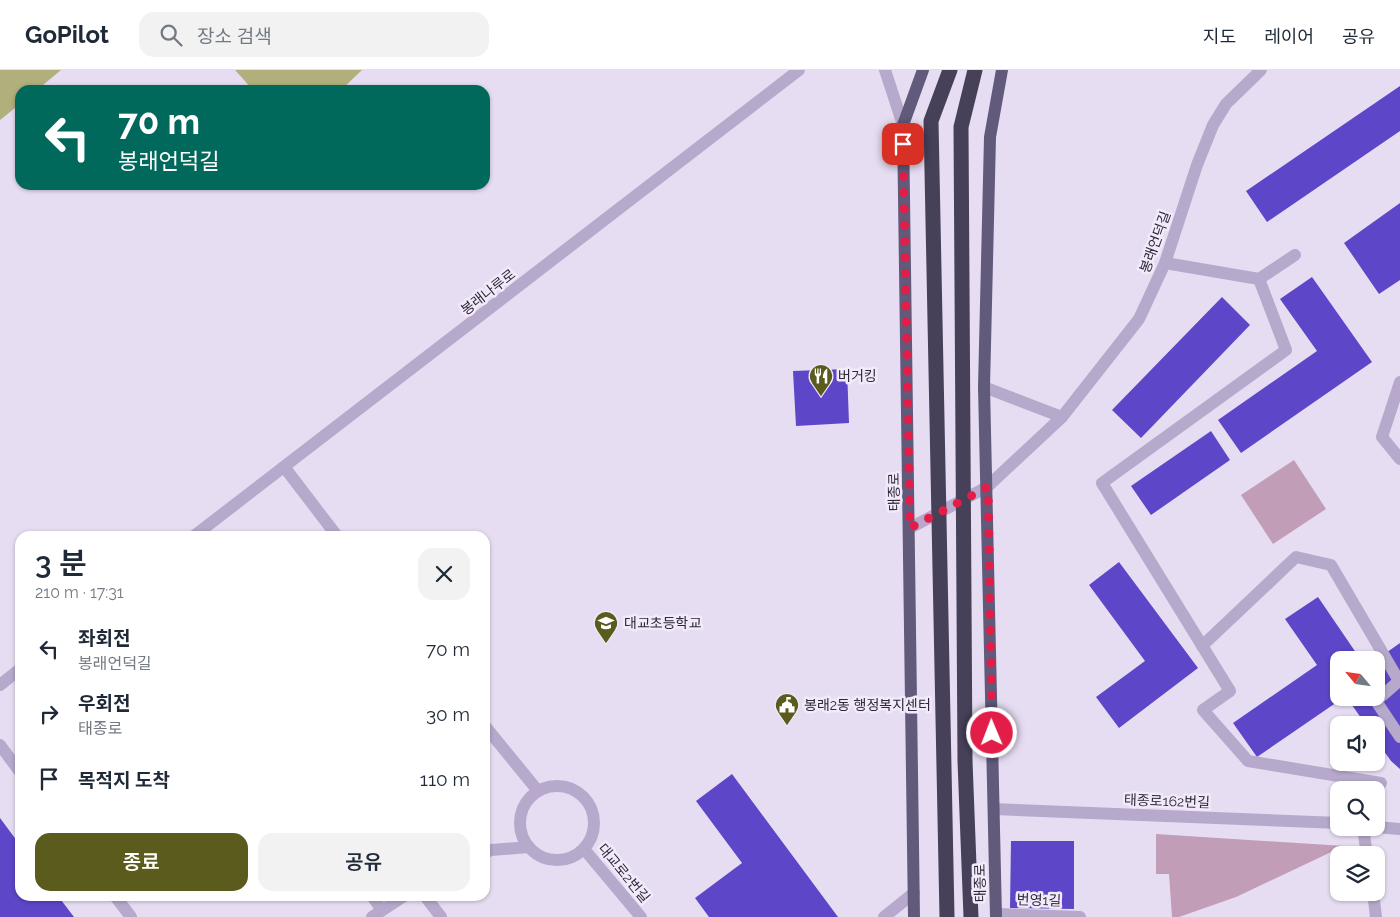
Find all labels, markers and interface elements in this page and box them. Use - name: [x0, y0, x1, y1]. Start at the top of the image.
- search box: [139, 12, 489, 57]
- text: GoPilot: [25, 20, 109, 49]
- icon: search: [157, 21, 185, 49]
- text: 장소 검색: [197, 25, 272, 47]
- text: 지도: [1203, 26, 1236, 47]
- text: 레이어: [1264, 26, 1314, 47]
- text: 공유: [1342, 26, 1375, 47]
- text: 70 m: [118, 101, 200, 142]
- icon: left: [35, 105, 100, 170]
- pin: [882, 123, 924, 165]
- icon: arrive: [889, 130, 917, 158]
- text: 봉래언덕길: [118, 148, 219, 174]
- street label: 봉래언덕길: [1136, 209, 1174, 275]
- street label: 봉래나루로: [458, 266, 518, 318]
- restaurant icon: 버거킹: [808, 363, 834, 397]
- place label: 버거킹: [838, 368, 877, 384]
- street label: 태종로: [886, 472, 902, 511]
- text: 3 분: [35, 546, 86, 581]
- button: close: [418, 548, 470, 600]
- text: 210 m · 17:31: [35, 583, 124, 602]
- school or university icon: 대교초등학교: [593, 610, 619, 644]
- place label: 대교초등학교: [624, 615, 701, 631]
- text: 좌회전: [78, 627, 130, 649]
- icon: left: [35, 635, 63, 663]
- text: 70 m: [426, 638, 470, 660]
- north arrow: [1330, 651, 1385, 706]
- map controls: [1330, 651, 1385, 901]
- text: 봉래언덕길: [78, 654, 152, 673]
- text: 우회전: [78, 692, 130, 714]
- public building icon: 봉래2동 행정복지센터: [774, 692, 800, 726]
- place label: 봉래2동 행정복지센터: [804, 697, 931, 713]
- icon: right: [35, 700, 63, 728]
- text: 30 m: [426, 703, 470, 725]
- position arrow: [965, 706, 1017, 758]
- button: sound: [1330, 716, 1385, 771]
- text: 태종로: [78, 719, 122, 738]
- icon: arrive: [35, 765, 63, 793]
- text: 110 m: [420, 768, 470, 790]
- text: 목적지 도착: [78, 769, 170, 791]
- button: search: [1330, 781, 1385, 836]
- street label: 태종로162번길: [1124, 792, 1210, 810]
- button: 종료: [35, 833, 248, 891]
- button: 공유: [258, 833, 470, 891]
- street label: 대교로2번길: [595, 840, 653, 906]
- button: layers: [1330, 846, 1385, 901]
- street label: 태종로: [972, 863, 988, 902]
- street label: 번영1길: [1016, 891, 1062, 909]

